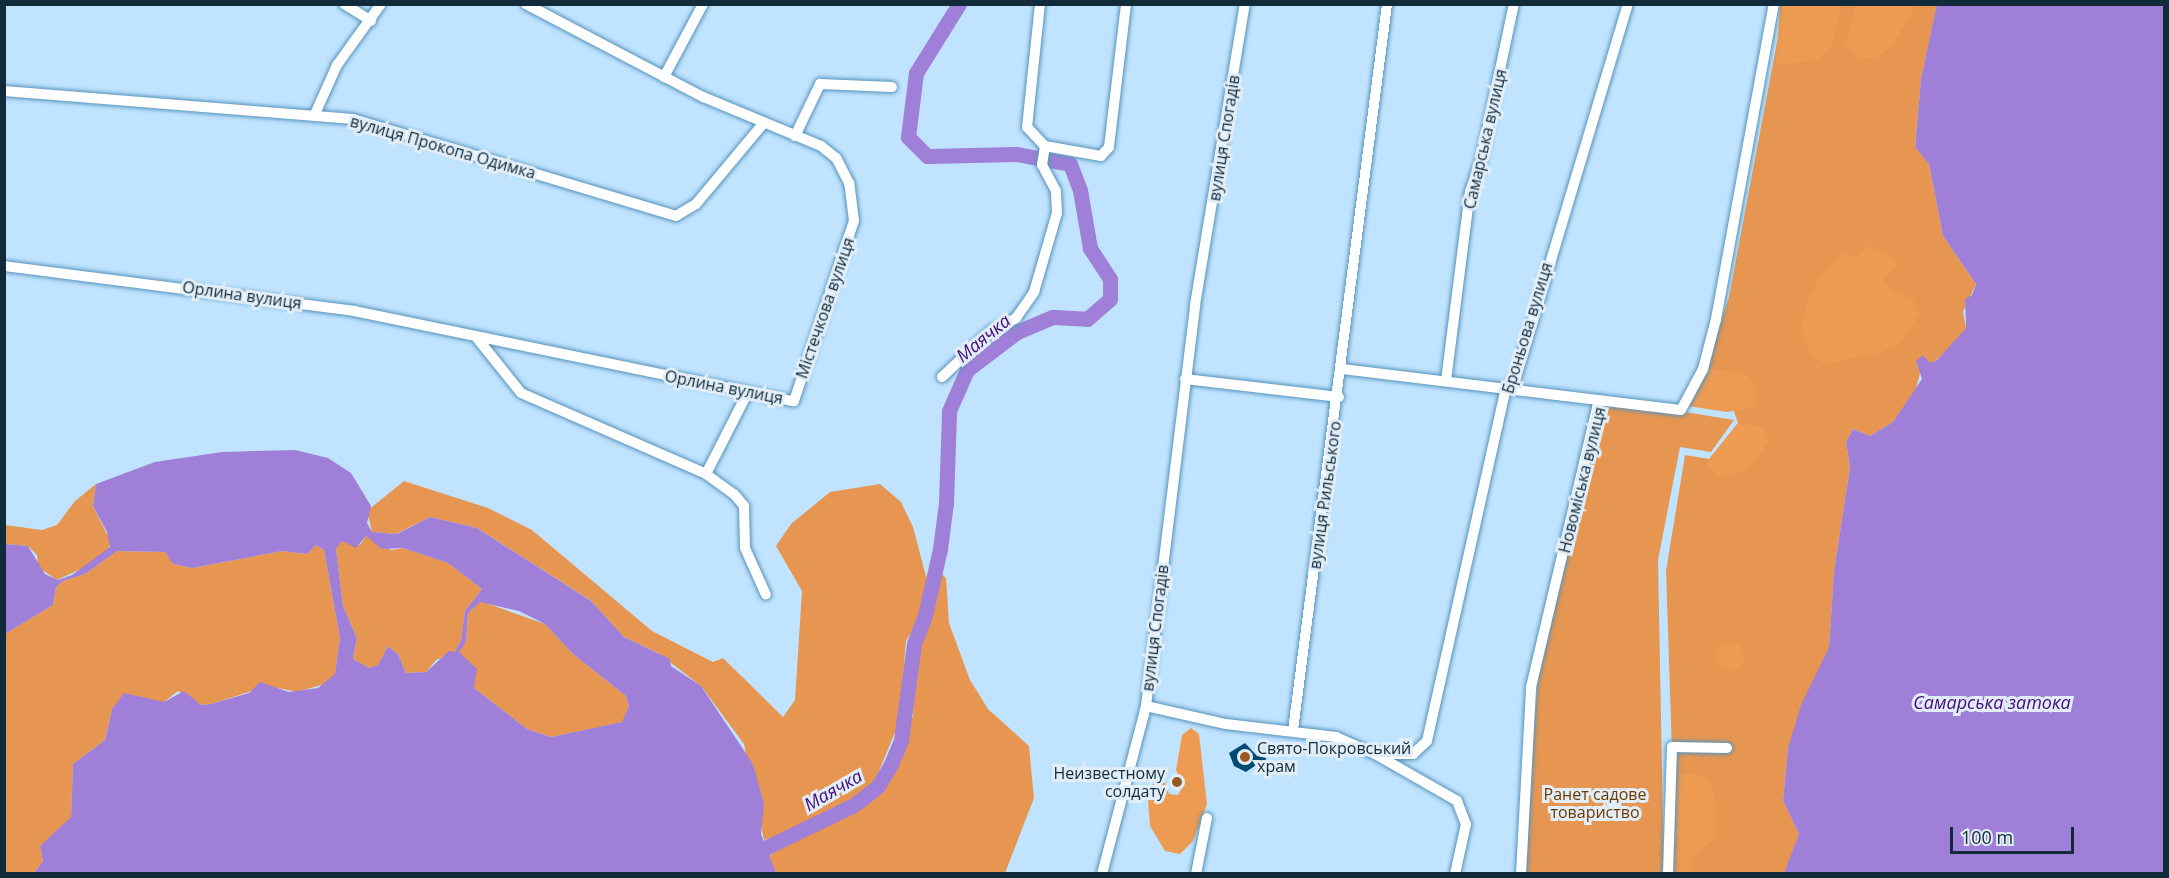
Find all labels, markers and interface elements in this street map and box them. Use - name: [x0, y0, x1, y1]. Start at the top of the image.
- street label: Самарська вулиця: [1460, 67, 1510, 211]
- street label: вулиця Спогадів: [1205, 74, 1243, 202]
- street label: вулиця Прокопа Одимка: [348, 111, 538, 183]
- street label: Містечкова вулиця: [792, 235, 858, 381]
- street label: Броньова вулиця: [1498, 260, 1556, 396]
- street label: Орлина вулиця: [181, 277, 303, 313]
- water label: Маячка: [952, 310, 1014, 366]
- street label: Орлина вулиця: [663, 366, 785, 408]
- street label: Новоміська вулиця: [1555, 405, 1609, 555]
- street label: вулиця Рильського: [1305, 420, 1345, 570]
- street label: вулиця Спогадів: [1138, 564, 1172, 692]
- water label: Самарська затока: [1913, 691, 2071, 713]
- place label: Свято-Покровський храм: [1257, 738, 1411, 776]
- marker: Свято-Покровський храм: [1238, 750, 1252, 764]
- place label: Неизвестному солдату: [1053, 763, 1165, 801]
- water label: Маячка: [800, 765, 866, 815]
- marker: Неизвестному солдату: [1170, 775, 1184, 789]
- park label: Ранет садове товариство: [1544, 784, 1646, 822]
- scale bar: [1953, 815, 2078, 853]
- text: 100 m: [1961, 825, 2013, 849]

